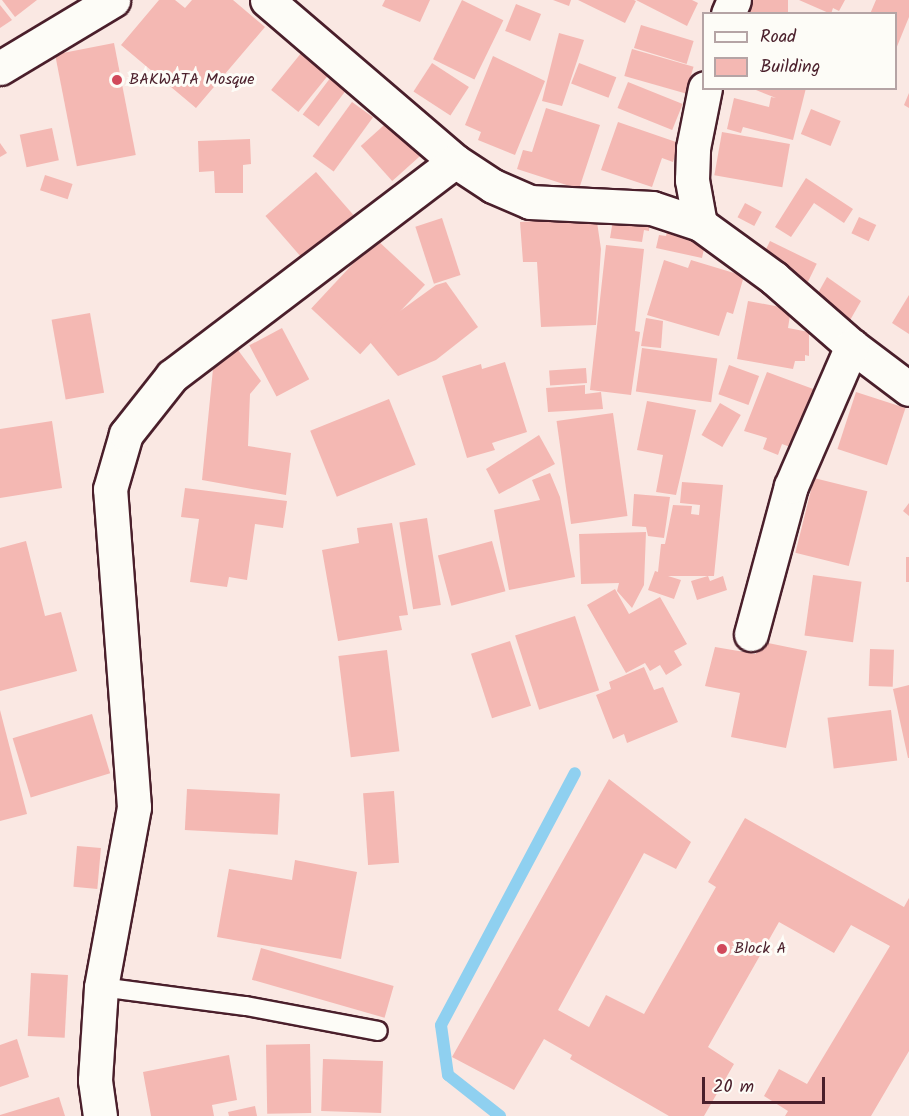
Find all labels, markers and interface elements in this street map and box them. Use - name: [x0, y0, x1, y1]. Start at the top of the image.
- legend: [702, 12, 897, 90]
- text: Road: [760, 23, 796, 52]
- text: Building: [760, 53, 820, 82]
- place label: BAKWATA Mosque: [129, 70, 254, 90]
- marker: BAKWATA Mosque: [110, 73, 124, 87]
- place label: Block A: [734, 939, 786, 959]
- marker: Block A: [715, 942, 729, 956]
- scale bar: [705, 1065, 828, 1103]
- text: 20 m: [713, 1073, 754, 1102]

